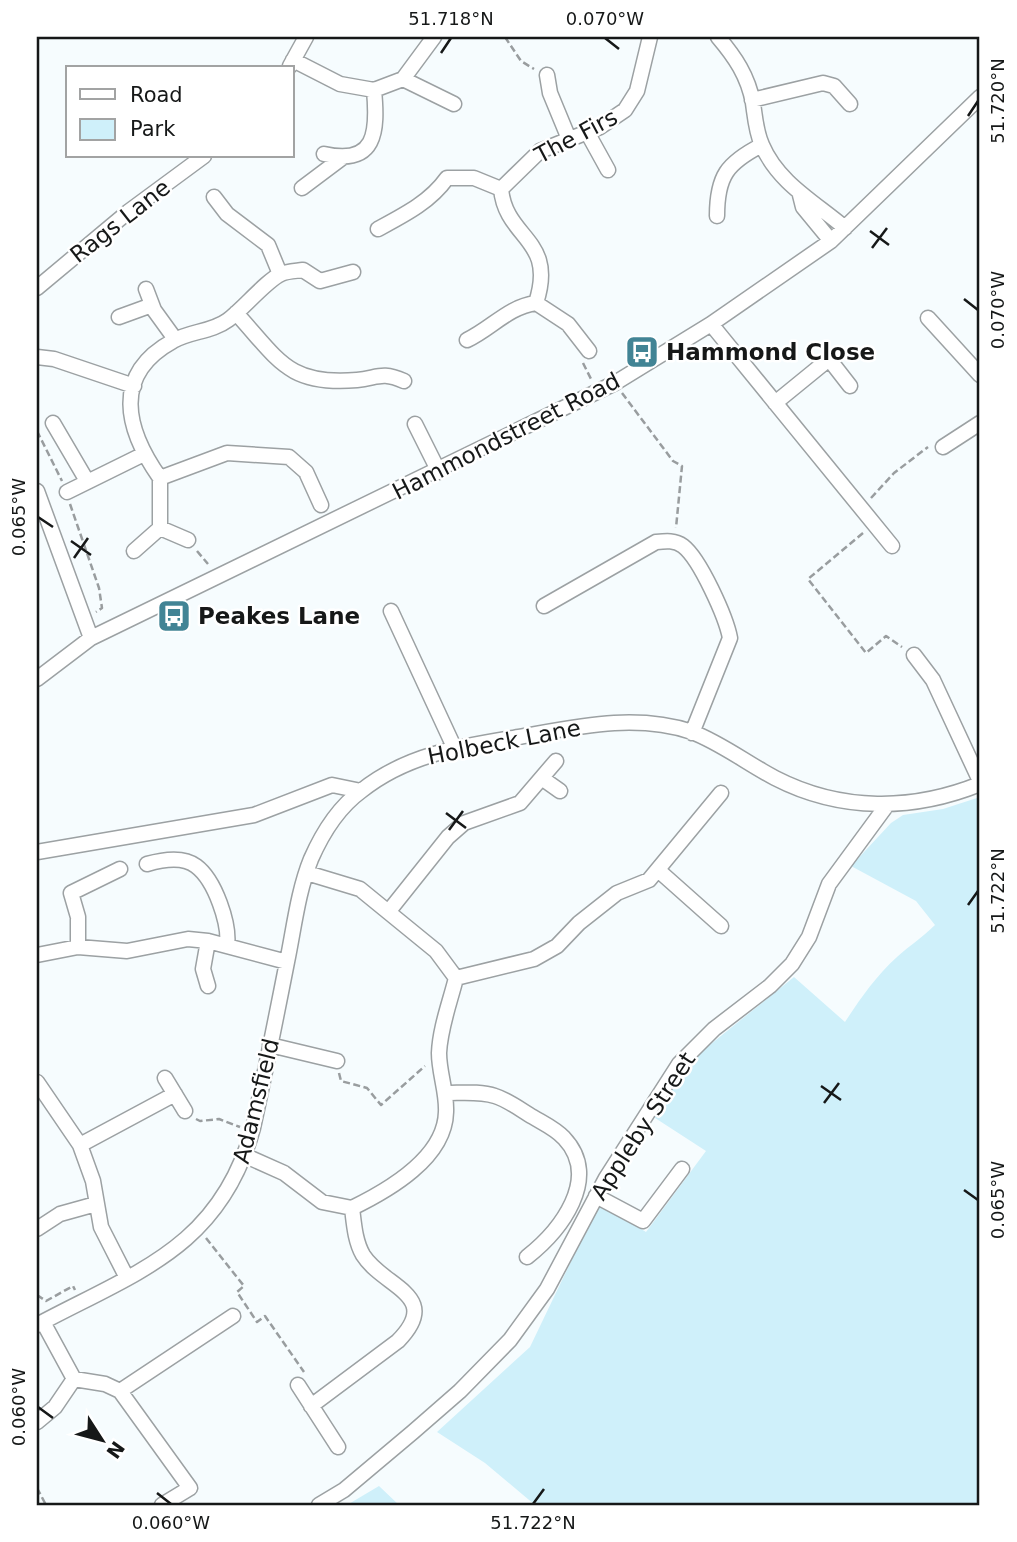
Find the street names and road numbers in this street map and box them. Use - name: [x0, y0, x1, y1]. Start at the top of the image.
- street label: The Firs: [530, 104, 622, 169]
- street label: Rags Lane: [65, 174, 175, 268]
- street label: Hammondstreet Road: [388, 367, 624, 505]
- street label: Holbeck Lane: [425, 714, 583, 770]
- street label: Adamsfield: [228, 1036, 284, 1166]
- street label: Appleby Street: [586, 1047, 700, 1205]

